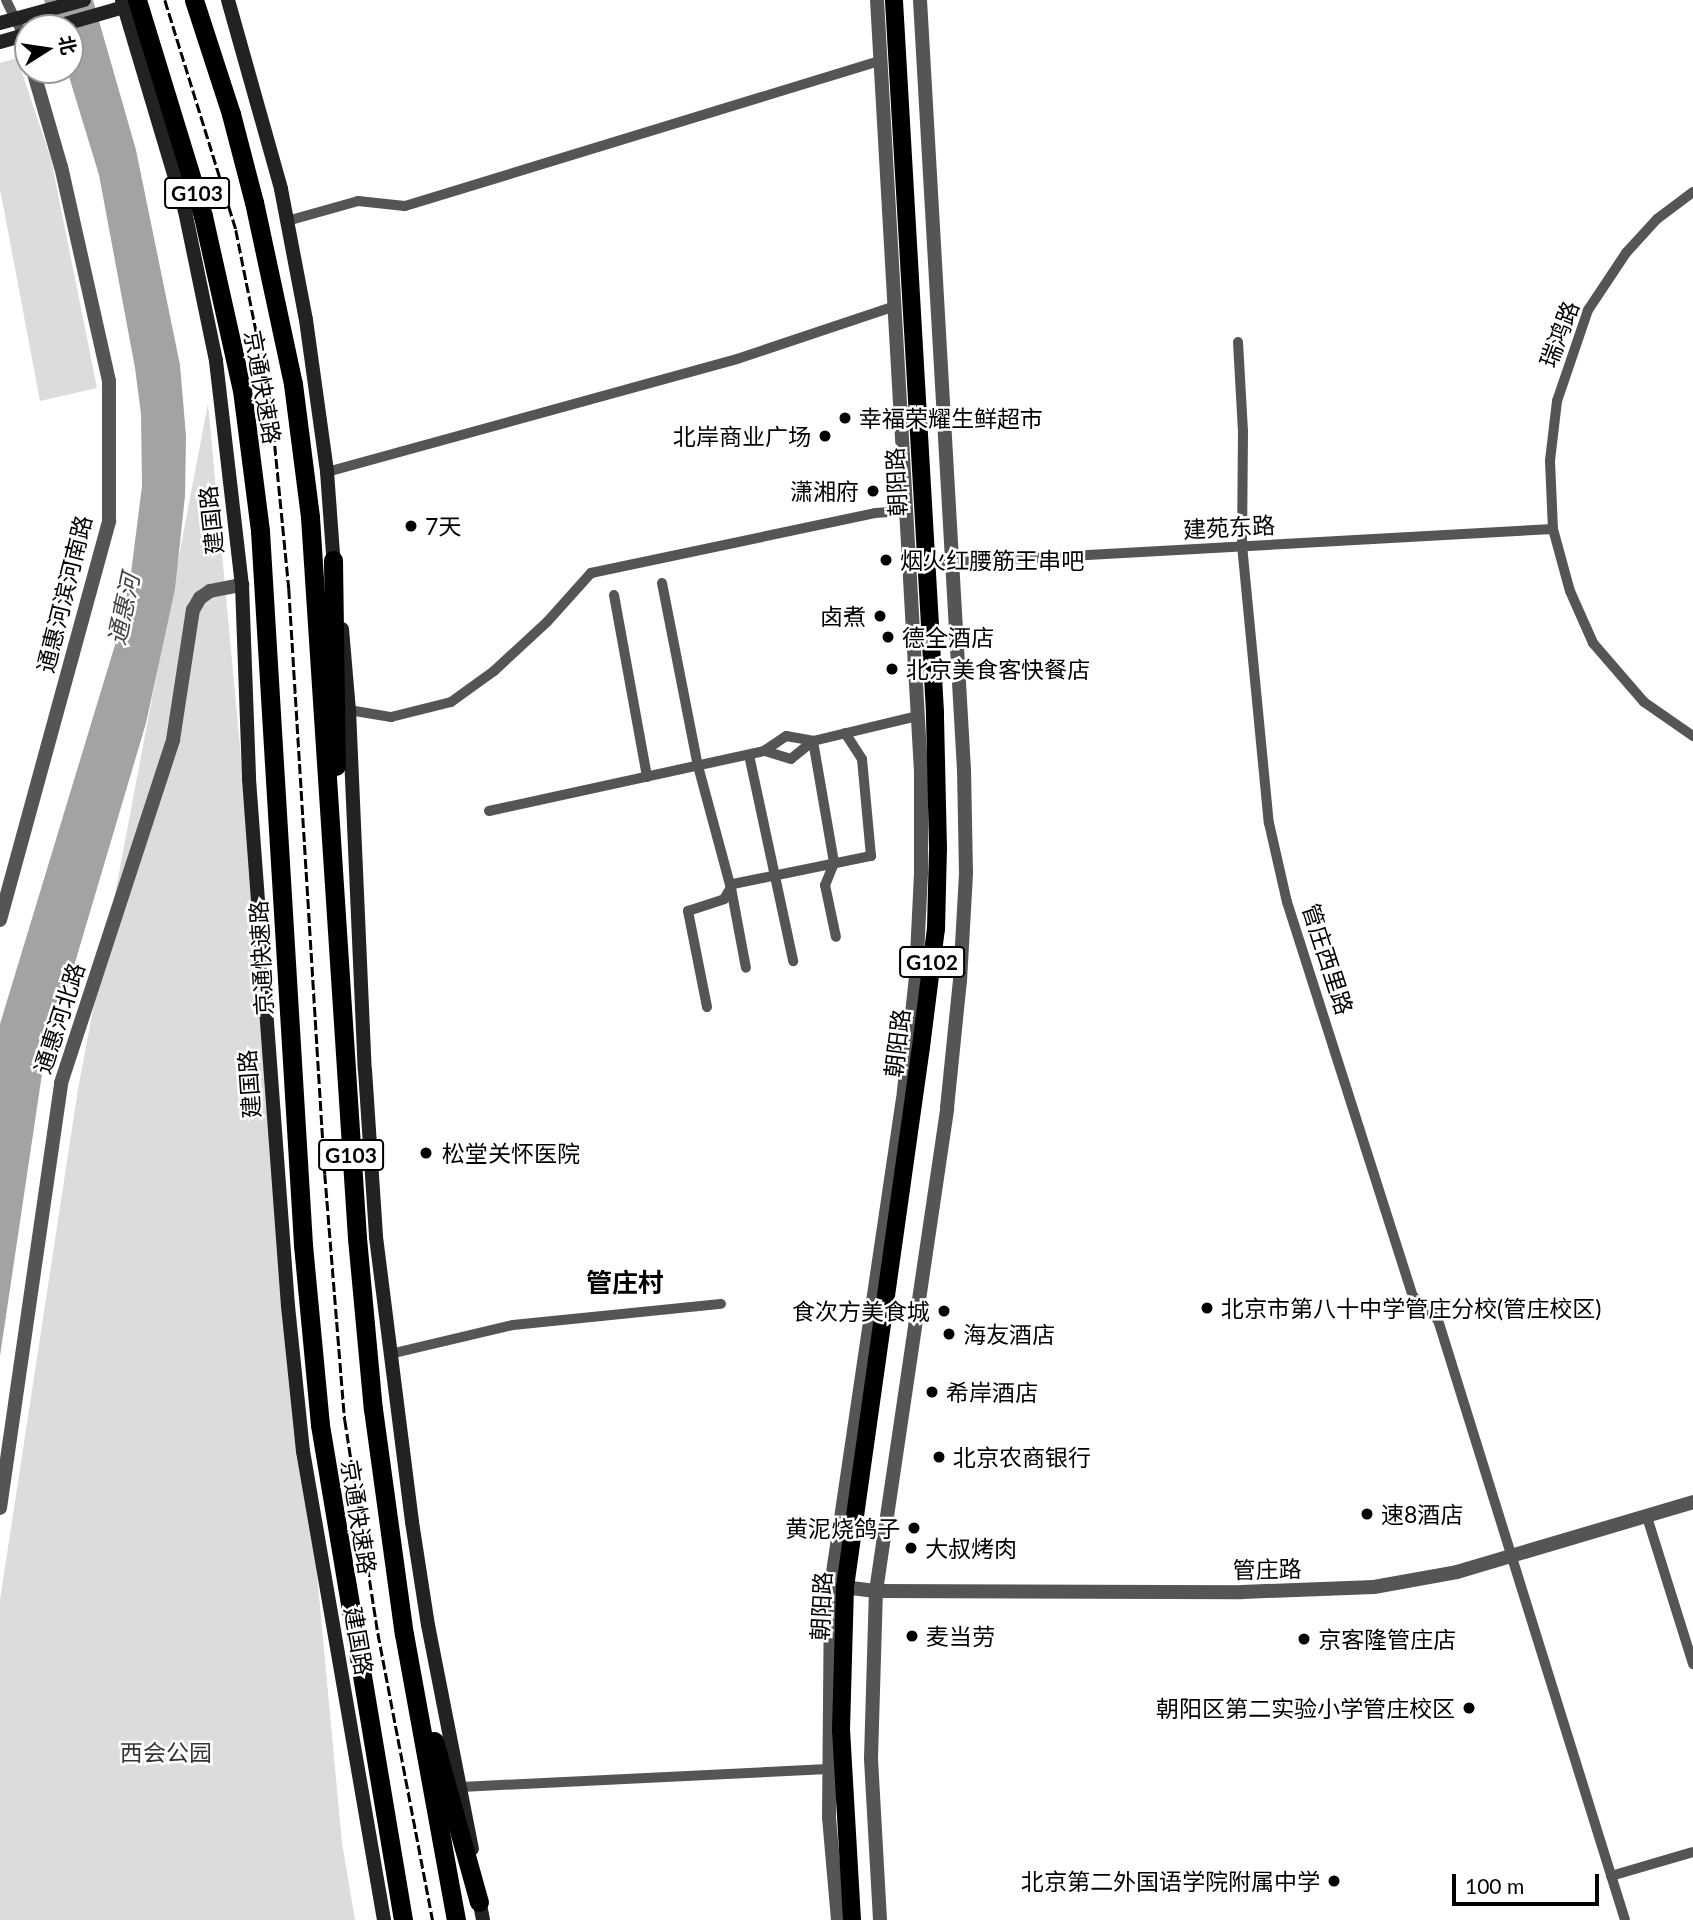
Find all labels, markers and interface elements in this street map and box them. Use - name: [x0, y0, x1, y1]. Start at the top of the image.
- north arrow: [14, 14, 84, 84]
- text: 北: [55, 33, 81, 57]
- road number: G103: [164, 176, 230, 210]
- street label: 瑞鸿路: [1534, 297, 1584, 371]
- street label: 京通快速路: [239, 328, 287, 446]
- place label: 幸福荣耀生鲜超市: [859, 404, 1043, 432]
- marker: 幸福荣耀生鲜超市: [837, 410, 853, 426]
- place label: 北岸商业广场: [673, 422, 811, 450]
- marker: 北岸商业广场: [817, 428, 833, 444]
- street label: 朝阳路: [880, 447, 912, 517]
- place label: 潇湘府: [790, 477, 859, 505]
- marker: 潇湘府: [865, 483, 881, 499]
- street label: 建国路: [194, 484, 228, 556]
- street label: 建苑东路: [1182, 511, 1276, 543]
- place label: 7天: [425, 512, 461, 540]
- street label: 通惠河滨河南路: [31, 513, 97, 675]
- marker: 7天: [403, 518, 419, 534]
- place label: 烟火红腰筋王串吧: [900, 546, 1084, 574]
- marker: 烟火红腰筋王串吧: [878, 552, 894, 568]
- water label: 通惠河: [101, 571, 145, 647]
- place label: 卤煮: [820, 602, 866, 630]
- marker: 卤煮: [872, 608, 888, 624]
- place label: 德全酒店: [902, 623, 994, 651]
- marker: 德全酒店: [880, 629, 896, 645]
- place label: 北京美食客快餐店: [906, 655, 1090, 683]
- marker: 北京美食客快餐店: [884, 661, 900, 677]
- street label: 京通快速路: [244, 900, 278, 1016]
- street label: 管庄西里路: [1297, 900, 1359, 1018]
- road number: G102: [899, 944, 965, 979]
- street label: 通惠河北路: [28, 959, 90, 1077]
- street label: 朝阳路: [879, 1007, 915, 1079]
- street label: 建国路: [233, 1049, 265, 1119]
- road number: G103: [318, 1138, 384, 1172]
- place label: 松堂关怀医院: [442, 1139, 580, 1167]
- marker: 松堂关怀医院: [416, 1143, 436, 1163]
- district label: 管庄村: [586, 1267, 664, 1299]
- place label: 北京市第八十中学管庄分校(管庄校区): [1221, 1294, 1601, 1322]
- place label: 食次方美食城: [792, 1297, 930, 1325]
- marker: 北京市第八十中学管庄分校(管庄校区): [1199, 1300, 1215, 1316]
- marker: 食次方美食城: [936, 1303, 952, 1319]
- place label: 海友酒店: [963, 1320, 1055, 1348]
- marker: 海友酒店: [941, 1326, 957, 1342]
- place label: 希岸酒店: [946, 1378, 1038, 1406]
- marker: 希岸酒店: [924, 1384, 940, 1400]
- place label: 北京农商银行: [953, 1443, 1091, 1471]
- marker: 北京农商银行: [931, 1449, 947, 1465]
- street label: 京通快速路: [336, 1458, 382, 1576]
- place label: 速8酒店: [1381, 1500, 1463, 1528]
- marker: 速8酒店: [1359, 1506, 1375, 1522]
- place label: 黄泥烧鸽子: [785, 1514, 900, 1542]
- marker: 黄泥烧鸽子: [906, 1520, 922, 1536]
- place label: 大叔烤肉: [925, 1534, 1017, 1562]
- marker: 大叔烤肉: [903, 1540, 919, 1556]
- street label: 管庄路: [1232, 1555, 1302, 1583]
- street label: 朝阳路: [805, 1571, 837, 1641]
- street label: 建国路: [339, 1605, 379, 1677]
- place label: 麦当劳: [926, 1622, 995, 1650]
- place label: 京客隆管庄店: [1318, 1625, 1456, 1653]
- marker: 麦当劳: [904, 1628, 920, 1644]
- marker: 京客隆管庄店: [1296, 1631, 1312, 1647]
- place label: 朝阳区第二实验小学管庄校区: [1156, 1694, 1455, 1722]
- marker: 朝阳区第二实验小学管庄校区: [1461, 1700, 1477, 1716]
- park label: 西会公园: [120, 1738, 212, 1766]
- scale bar: [1455, 1860, 1602, 1904]
- place label: 北京第二外国语学院附属中学: [1021, 1867, 1320, 1895]
- marker: 北京第二外国语学院附属中学: [1326, 1873, 1342, 1889]
- text: 100 m: [1465, 1873, 1524, 1898]

